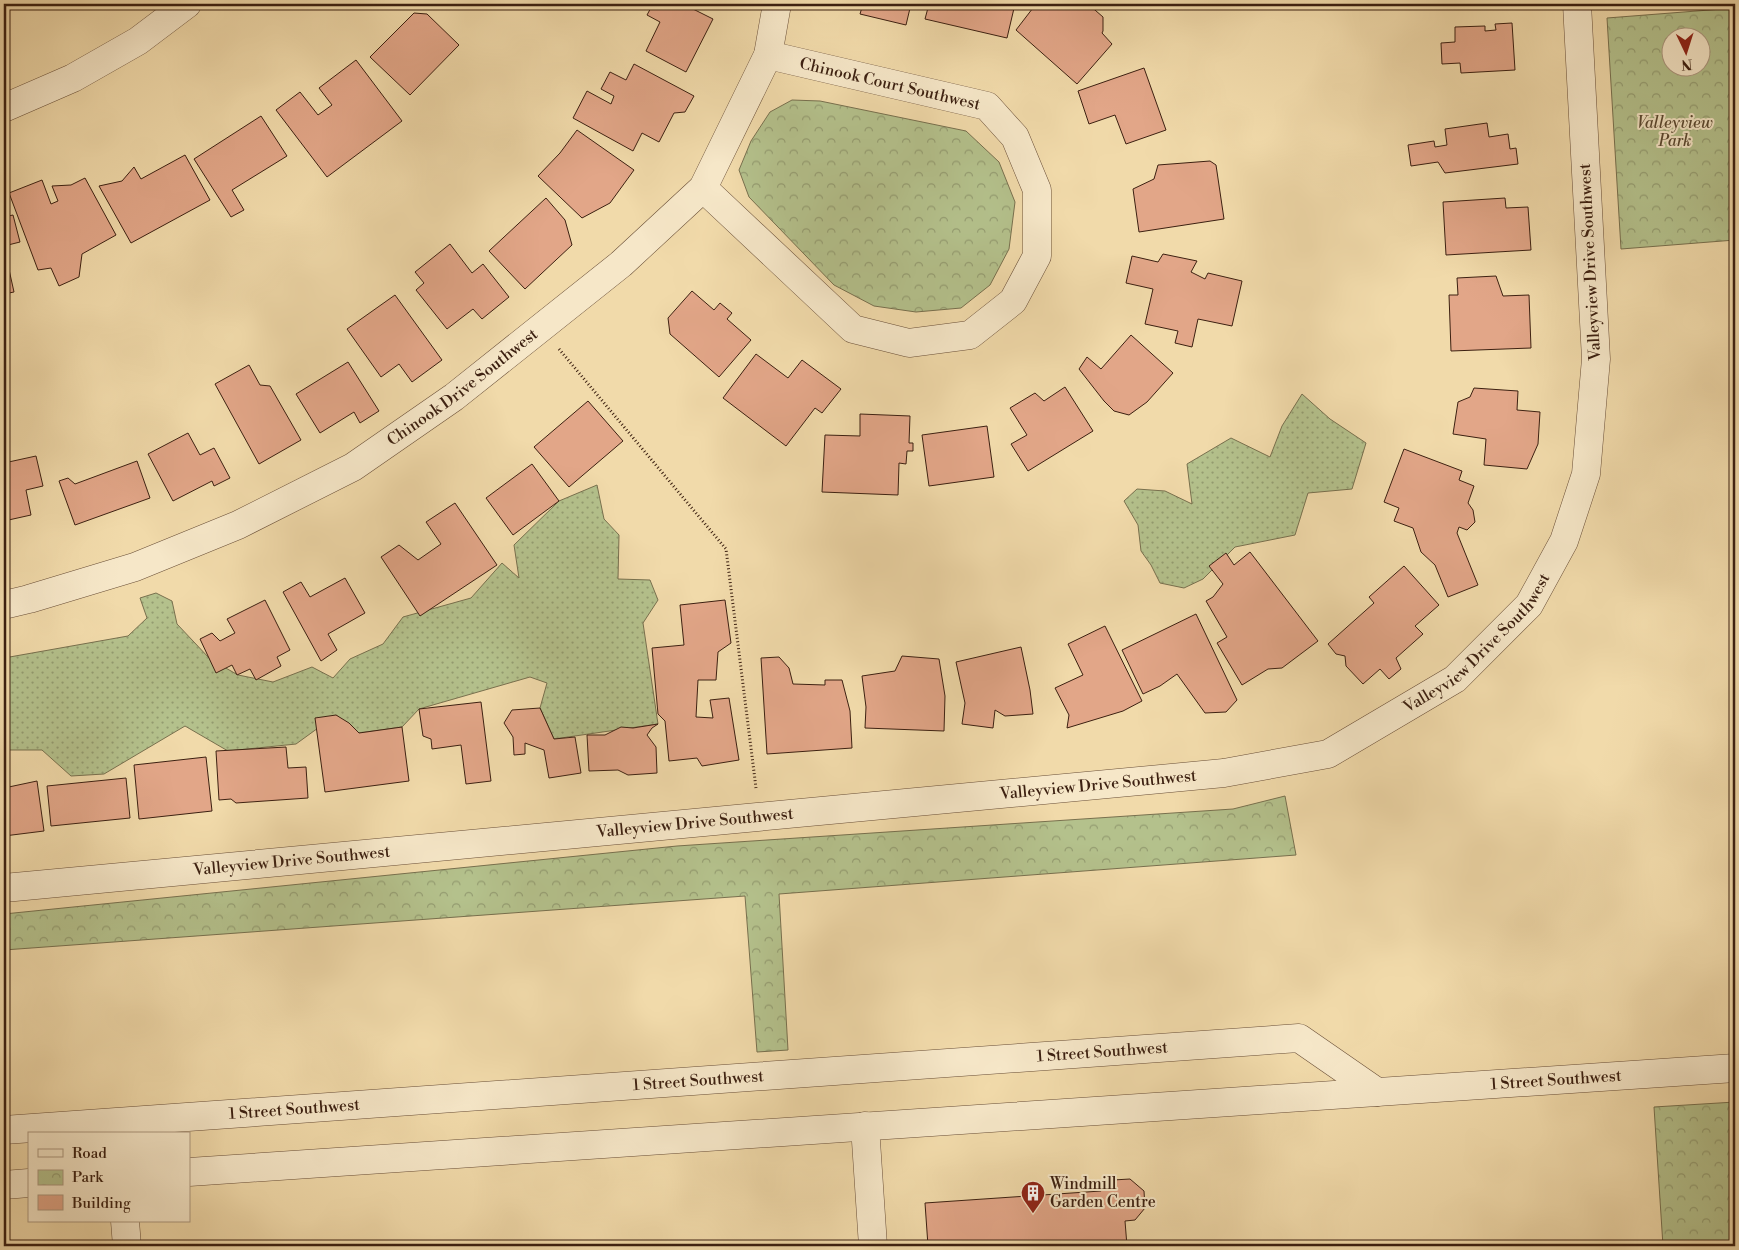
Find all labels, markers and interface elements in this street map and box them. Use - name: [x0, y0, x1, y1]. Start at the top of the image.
- north arrow: [1662, 28, 1712, 78]
- street label: Chinook Court Southwest: [798, 53, 983, 115]
- text: N: [1681, 55, 1693, 73]
- park label: Valleyview Park: [1637, 113, 1713, 151]
- street label: Valleyview Drive Southwest: [1575, 163, 1605, 362]
- street label: Chinook Drive Southwest: [383, 324, 542, 450]
- street label: Valleyview Drive Southwest: [1399, 570, 1555, 718]
- street label: Valleyview Drive Southwest: [998, 766, 1198, 804]
- street label: Valleyview Drive Southwest: [595, 804, 795, 842]
- street label: Valleyview Drive Southwest: [191, 842, 391, 880]
- street label: 1 Street Southwest: [1036, 1037, 1169, 1067]
- street label: 1 Street Southwest: [632, 1066, 765, 1095]
- street label: 1 Street Southwest: [1490, 1066, 1623, 1094]
- street label: 1 Street Southwest: [228, 1095, 361, 1124]
- legend: [28, 1132, 190, 1222]
- text: Road: [72, 1144, 107, 1163]
- text: Park: [72, 1168, 104, 1187]
- place label: Windmill Garden Centre: [1049, 1174, 1156, 1212]
- building icon: Windmill Garden Centre: [1020, 1180, 1046, 1214]
- text: Building: [71, 1194, 131, 1213]

